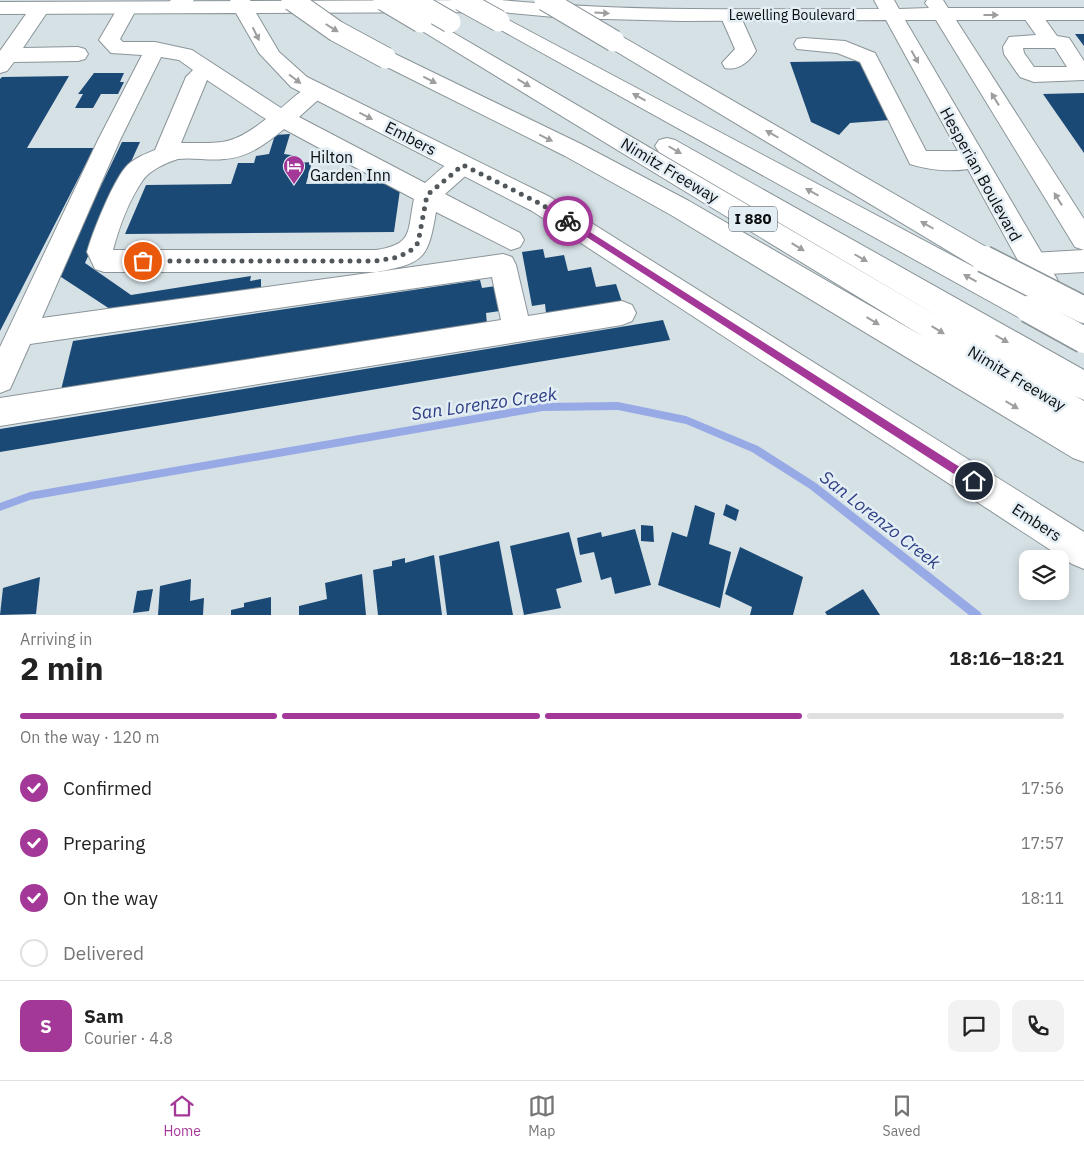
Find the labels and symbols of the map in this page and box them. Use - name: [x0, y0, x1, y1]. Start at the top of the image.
- street label: Lewelling Boulevard: [729, 6, 855, 24]
- one-way arrow: [594, 10, 610, 18]
- one-way arrow: [983, 11, 999, 19]
- one-way arrow: [325, 23, 339, 32]
- one-way arrow: [252, 26, 260, 41]
- one-way arrow: [911, 51, 920, 64]
- one-way arrow: [289, 73, 302, 84]
- one-way arrow: [422, 76, 437, 84]
- one-way arrow: [517, 78, 530, 87]
- one-way arrow: [990, 92, 999, 105]
- one-way arrow: [631, 93, 646, 101]
- street label: Hesperian Boulevard: [936, 104, 1026, 244]
- one-way arrow: [359, 112, 373, 120]
- street label: Embers: [382, 117, 440, 159]
- one-way arrow: [765, 130, 779, 139]
- street label: Nimitz Freeway: [617, 133, 723, 207]
- one-way arrow: [539, 134, 553, 142]
- one-way arrow: [668, 146, 682, 155]
- place label: Hilton Garden Inn: [310, 147, 391, 185]
- hotel icon: Hilton Garden Inn: [282, 154, 306, 185]
- one-way arrow: [805, 187, 819, 196]
- one-way arrow: [1053, 193, 1063, 206]
- courier: [543, 196, 593, 246]
- road number: I 880: [729, 206, 777, 232]
- one-way arrow: [921, 221, 934, 230]
- pin: [122, 240, 164, 282]
- one-way arrow: [792, 242, 805, 251]
- one-way arrow: [855, 253, 868, 262]
- one-way arrow: [964, 273, 977, 282]
- one-way arrow: [867, 317, 880, 326]
- one-way arrow: [931, 326, 944, 335]
- one-way arrow: [995, 334, 1009, 343]
- street label: Nimitz Freeway: [964, 341, 1070, 415]
- water label: San Lorenzo Creek: [410, 382, 559, 425]
- one-way arrow: [1006, 400, 1019, 409]
- pin: [953, 460, 995, 502]
- water label: San Lorenzo Creek: [815, 465, 946, 574]
- street label: Embers: [1008, 499, 1066, 545]

